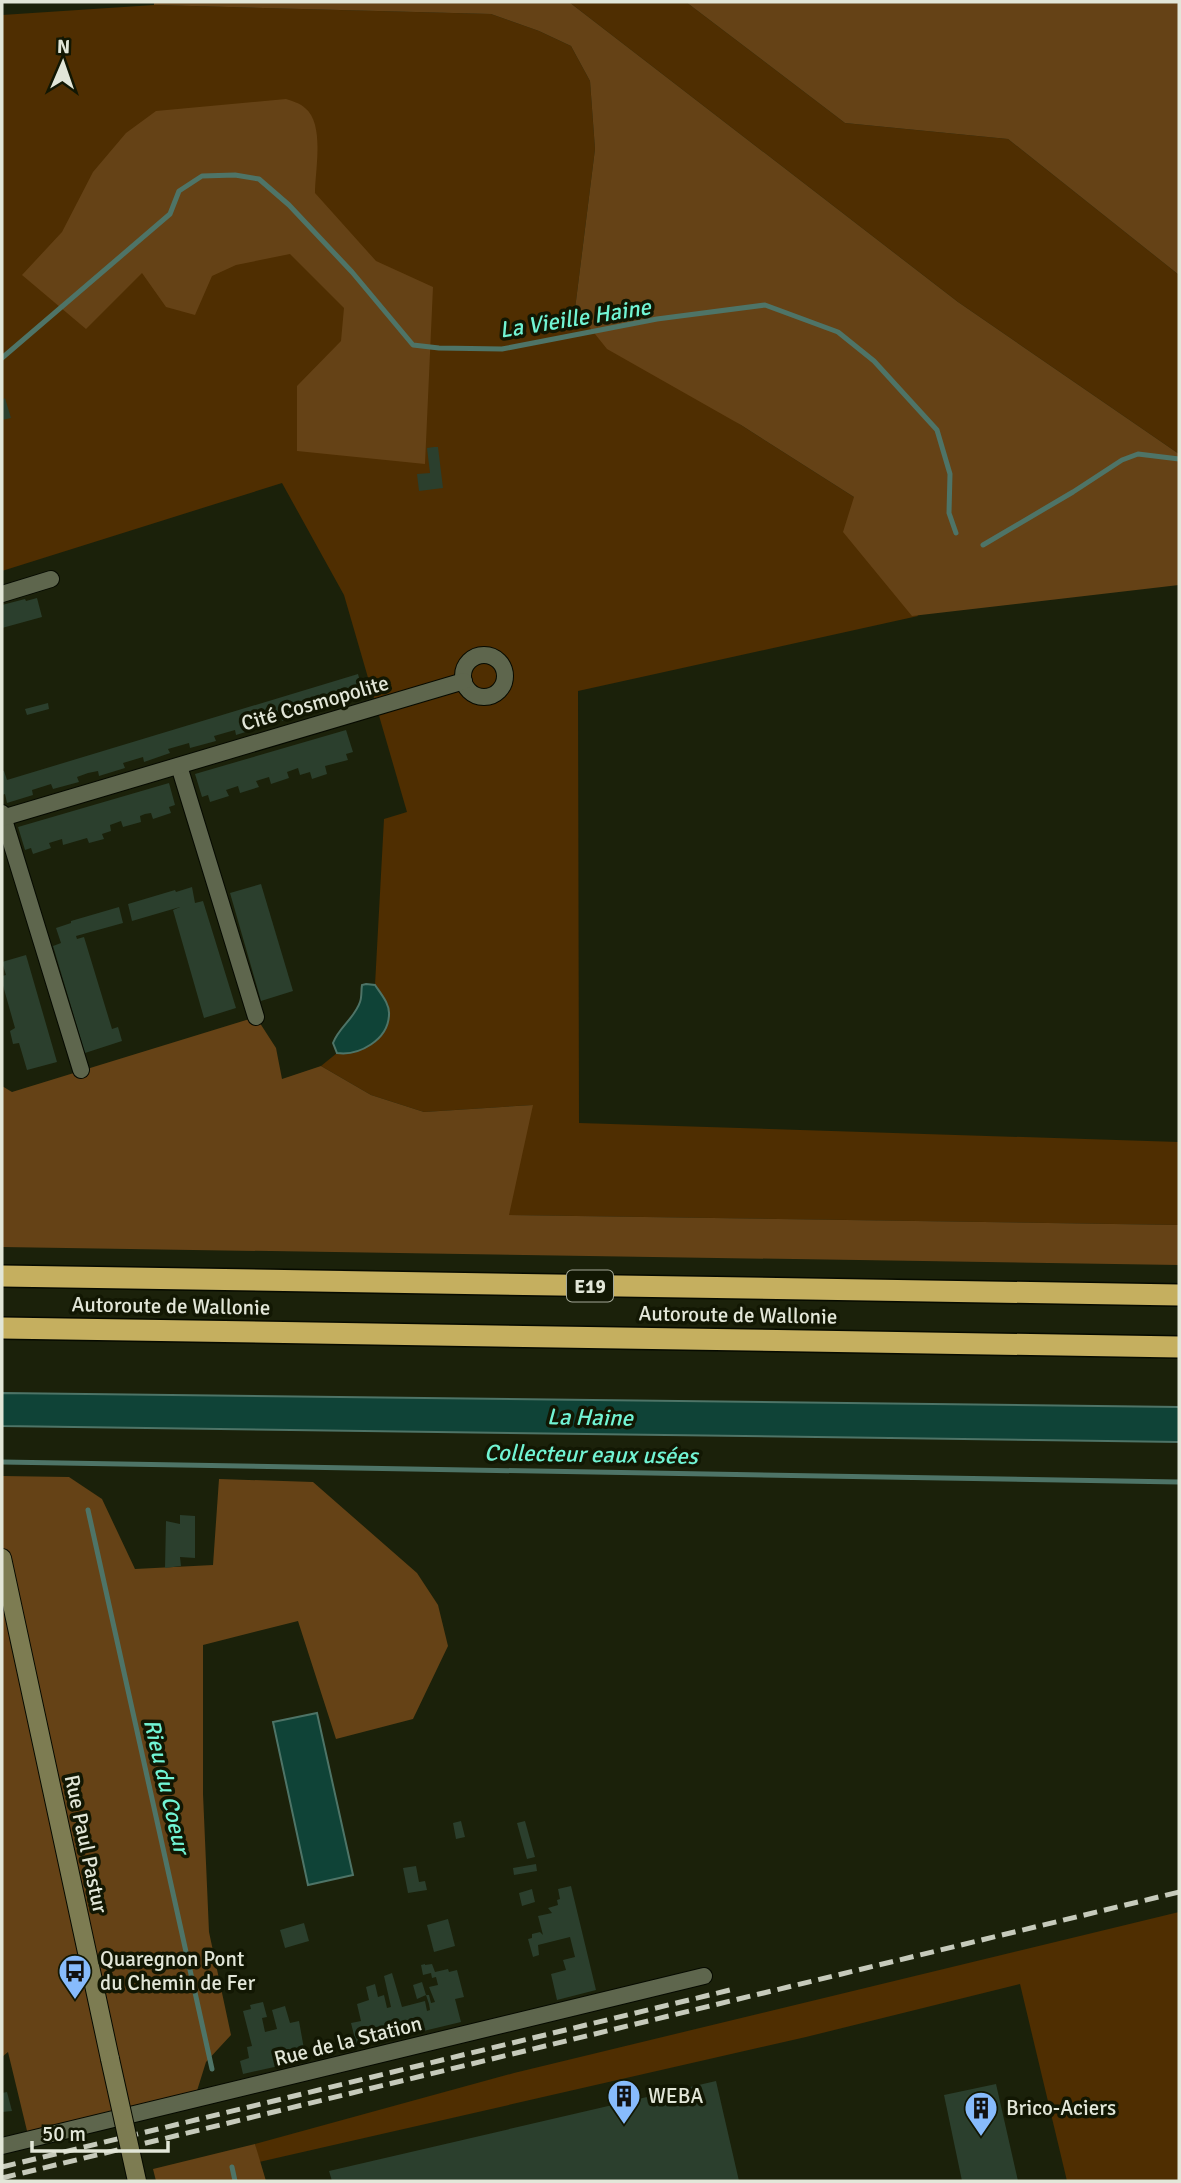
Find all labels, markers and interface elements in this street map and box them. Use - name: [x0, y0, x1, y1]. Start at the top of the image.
- north arrow: [28, 28, 98, 98]
- text: N: [57, 35, 71, 59]
- water label: La Vieille Haine: [497, 292, 654, 345]
- street label: Cité Cosmopolite: [238, 670, 392, 736]
- road number: E19: [567, 1270, 613, 1302]
- street label: Autoroute de Wallonie: [71, 1291, 271, 1321]
- street label: Autoroute de Wallonie: [638, 1300, 838, 1330]
- water label: La Haine: [547, 1402, 635, 1433]
- water label: Collecteur eaux usées: [484, 1438, 700, 1471]
- water label: Rieu du Coeur: [137, 1716, 197, 1860]
- street label: Rue Paul Pastur: [59, 1772, 113, 1916]
- place label: Quaregnon Pont du Chemin de Fer: [100, 1946, 255, 1996]
- bus stop icon: Quaregnon Pont du Chemin de Fer: [56, 1952, 94, 2001]
- street label: Rue de la Station: [271, 2010, 425, 2072]
- building icon: WEBA: [605, 2077, 643, 2126]
- place label: WEBA: [648, 2083, 703, 2109]
- building icon: Brico-Aciers: [962, 2089, 1000, 2138]
- place label: Brico-Aciers: [1006, 2095, 1116, 2121]
- scale bar: [32, 2110, 168, 2154]
- text: 50 m: [42, 2121, 86, 2147]

